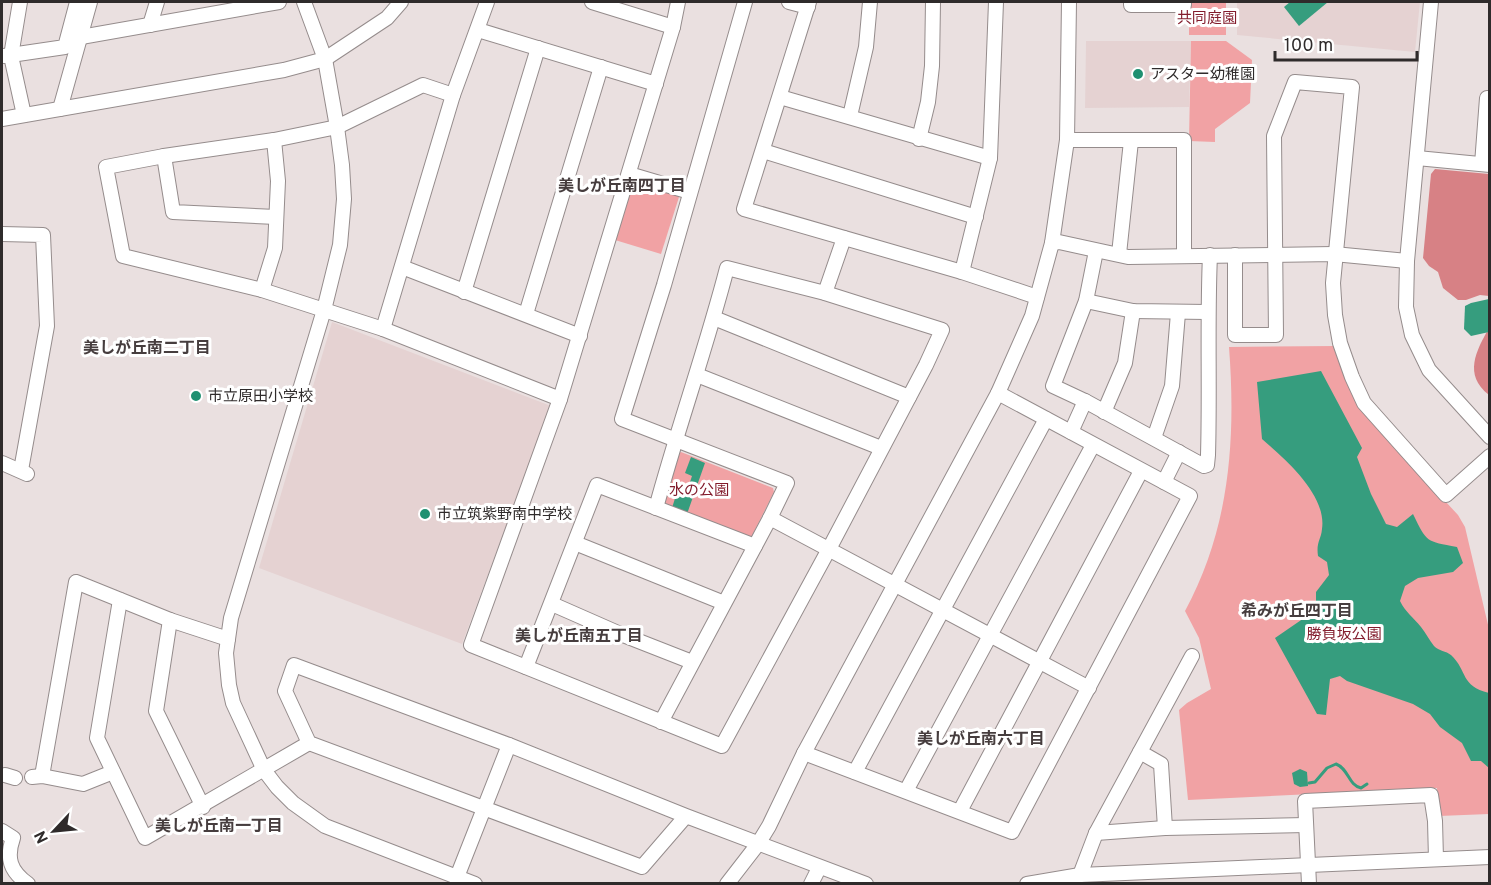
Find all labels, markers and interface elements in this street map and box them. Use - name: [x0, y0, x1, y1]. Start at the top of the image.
- park label: 共同庭園: [1177, 10, 1237, 29]
- scale bar: [1275, 24, 1418, 62]
- text: 100 m: [1284, 35, 1333, 58]
- place label: アスター幼稚園: [1150, 66, 1255, 85]
- marker: アスター幼稚園: [1131, 67, 1145, 81]
- district label: 美しが丘南四丁目: [558, 177, 686, 197]
- district label: 美しが丘南二丁目: [83, 339, 211, 359]
- place label: 市立原田小学校: [208, 388, 313, 407]
- marker: 市立原田小学校: [189, 389, 203, 403]
- park label: 水の公園: [669, 482, 729, 501]
- place label: 市立筑紫野南中学校: [437, 506, 572, 525]
- marker: 市立筑紫野南中学校: [418, 507, 432, 521]
- district label: 希みが丘四丁目: [1241, 602, 1353, 622]
- park label: 勝負坂公園: [1306, 626, 1382, 645]
- district label: 美しが丘南五丁目: [515, 627, 643, 647]
- district label: 美しが丘南六丁目: [917, 730, 1045, 750]
- north arrow: [24, 801, 84, 861]
- district label: 美しが丘南一丁目: [155, 817, 283, 837]
- text: N: [31, 827, 54, 846]

